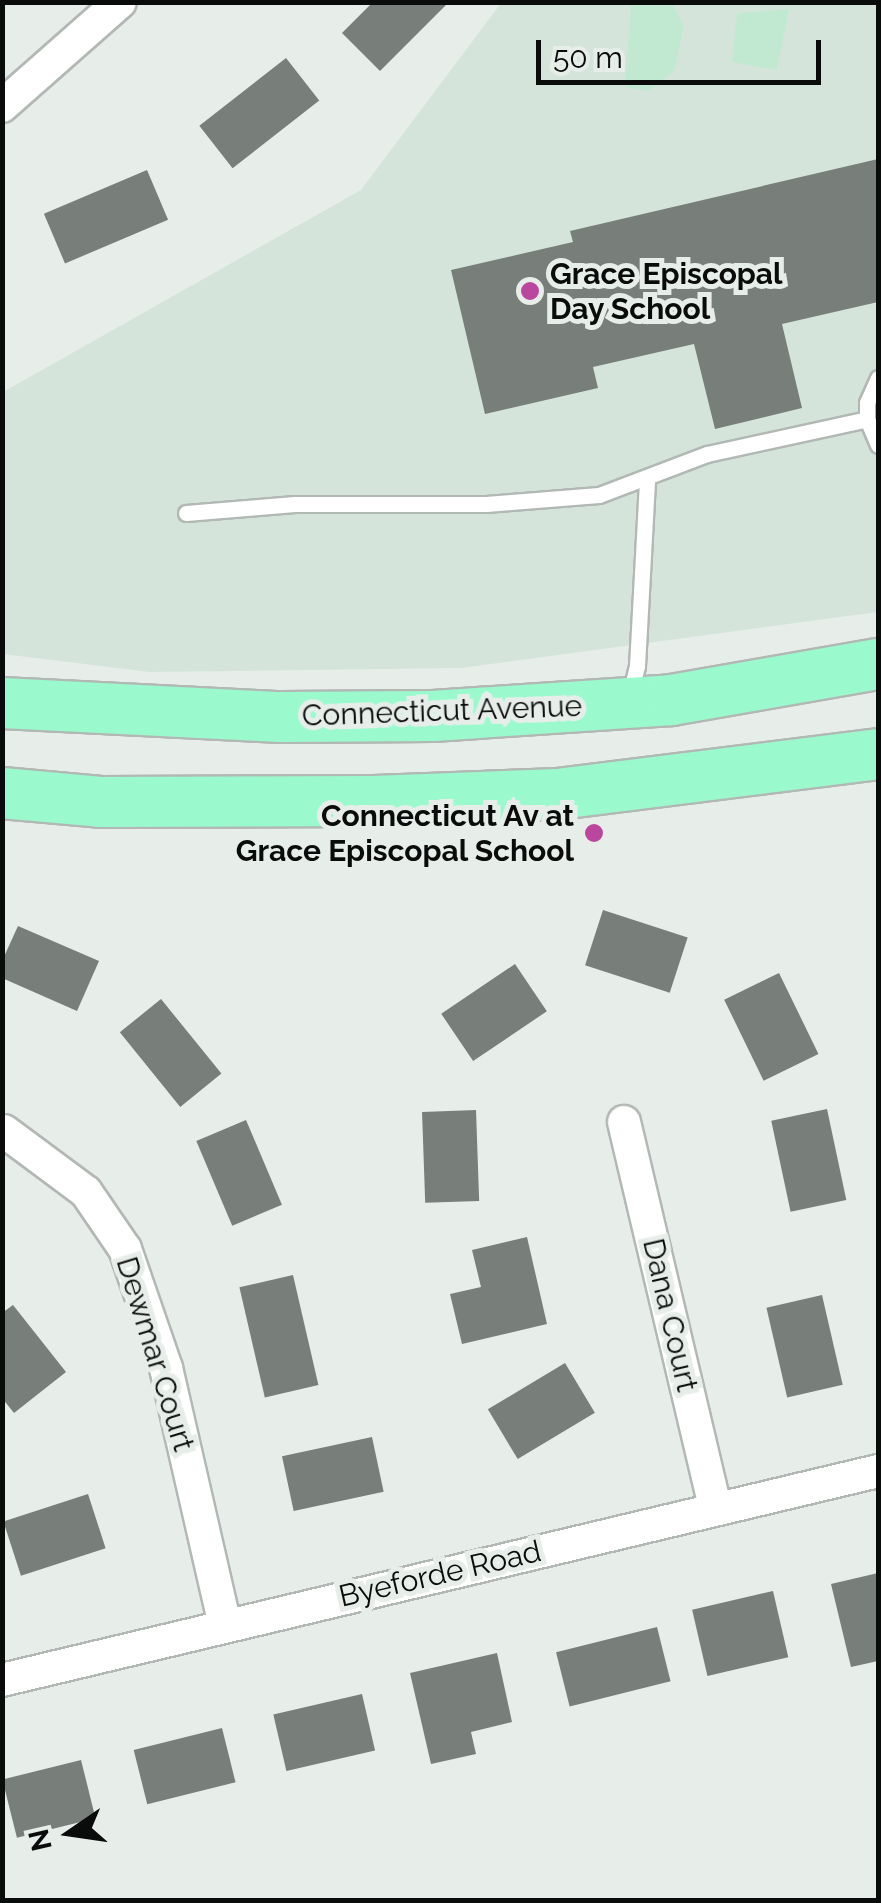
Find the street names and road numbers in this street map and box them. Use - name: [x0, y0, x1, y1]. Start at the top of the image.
- street label: Connecticut Avenue: [301, 688, 583, 734]
- street label: Dana Court: [635, 1235, 705, 1395]
- street label: Dewmar Court: [108, 1252, 202, 1456]
- street label: Byeforde Road: [336, 1533, 544, 1615]

